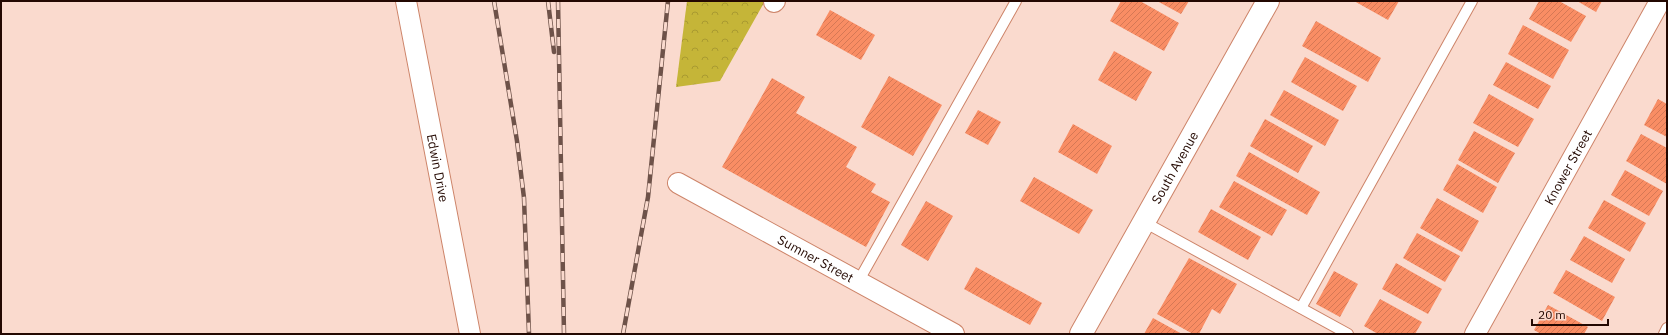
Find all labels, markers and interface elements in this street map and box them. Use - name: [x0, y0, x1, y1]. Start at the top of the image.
- street label: Knower Street: [1541, 127, 1596, 208]
- street label: South Avenue: [1148, 128, 1202, 207]
- street label: Edwin Drive: [423, 133, 452, 203]
- street label: Sumner Street: [774, 231, 857, 287]
- scale bar: [1532, 301, 1608, 327]
- text: 20 m: [1538, 307, 1566, 322]

